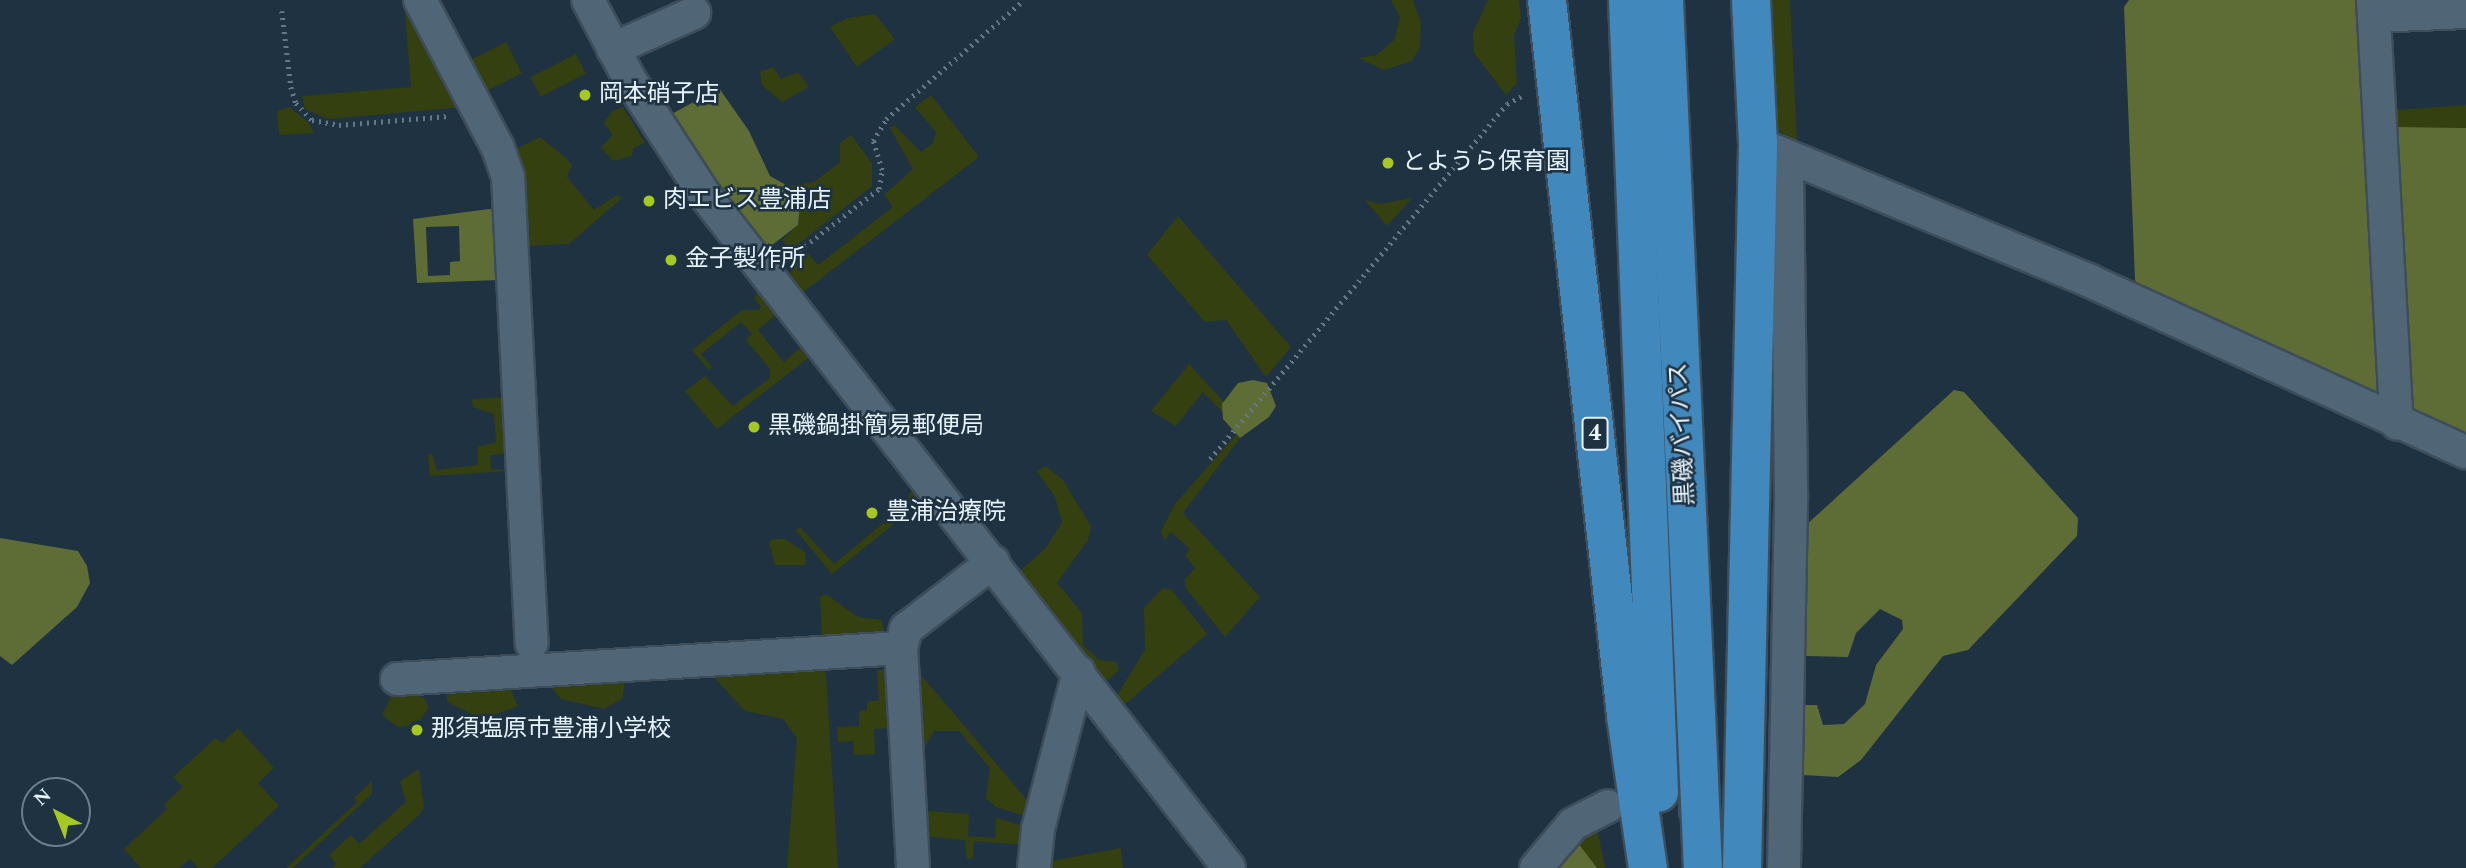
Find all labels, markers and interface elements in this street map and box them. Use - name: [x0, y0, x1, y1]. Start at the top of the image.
- place label: 岡本硝子店: [599, 81, 719, 109]
- marker: 岡本硝子店: [577, 87, 593, 103]
- place label: とようら保育園: [1402, 149, 1570, 177]
- marker: とようら保育園: [1380, 155, 1396, 171]
- place label: 肉エビス豊浦店: [663, 187, 831, 215]
- marker: 肉エビス豊浦店: [641, 193, 657, 209]
- place label: 金子製作所: [685, 246, 805, 274]
- marker: 金子製作所: [663, 252, 679, 268]
- street label: 黒磯バイパス: [1665, 361, 1701, 507]
- place label: 黒磯鍋掛簡易郵便局: [768, 413, 984, 441]
- road number: 4: [1581, 414, 1609, 454]
- marker: 黒磯鍋掛簡易郵便局: [746, 419, 762, 435]
- place label: 豊浦治療院: [886, 499, 1006, 527]
- marker: 豊浦治療院: [864, 505, 880, 521]
- place label: 那須塩原市豊浦小学校: [431, 716, 671, 744]
- marker: 那須塩原市豊浦小学校: [409, 722, 425, 738]
- north arrow: [21, 777, 91, 847]
- text: N: [27, 782, 58, 813]

